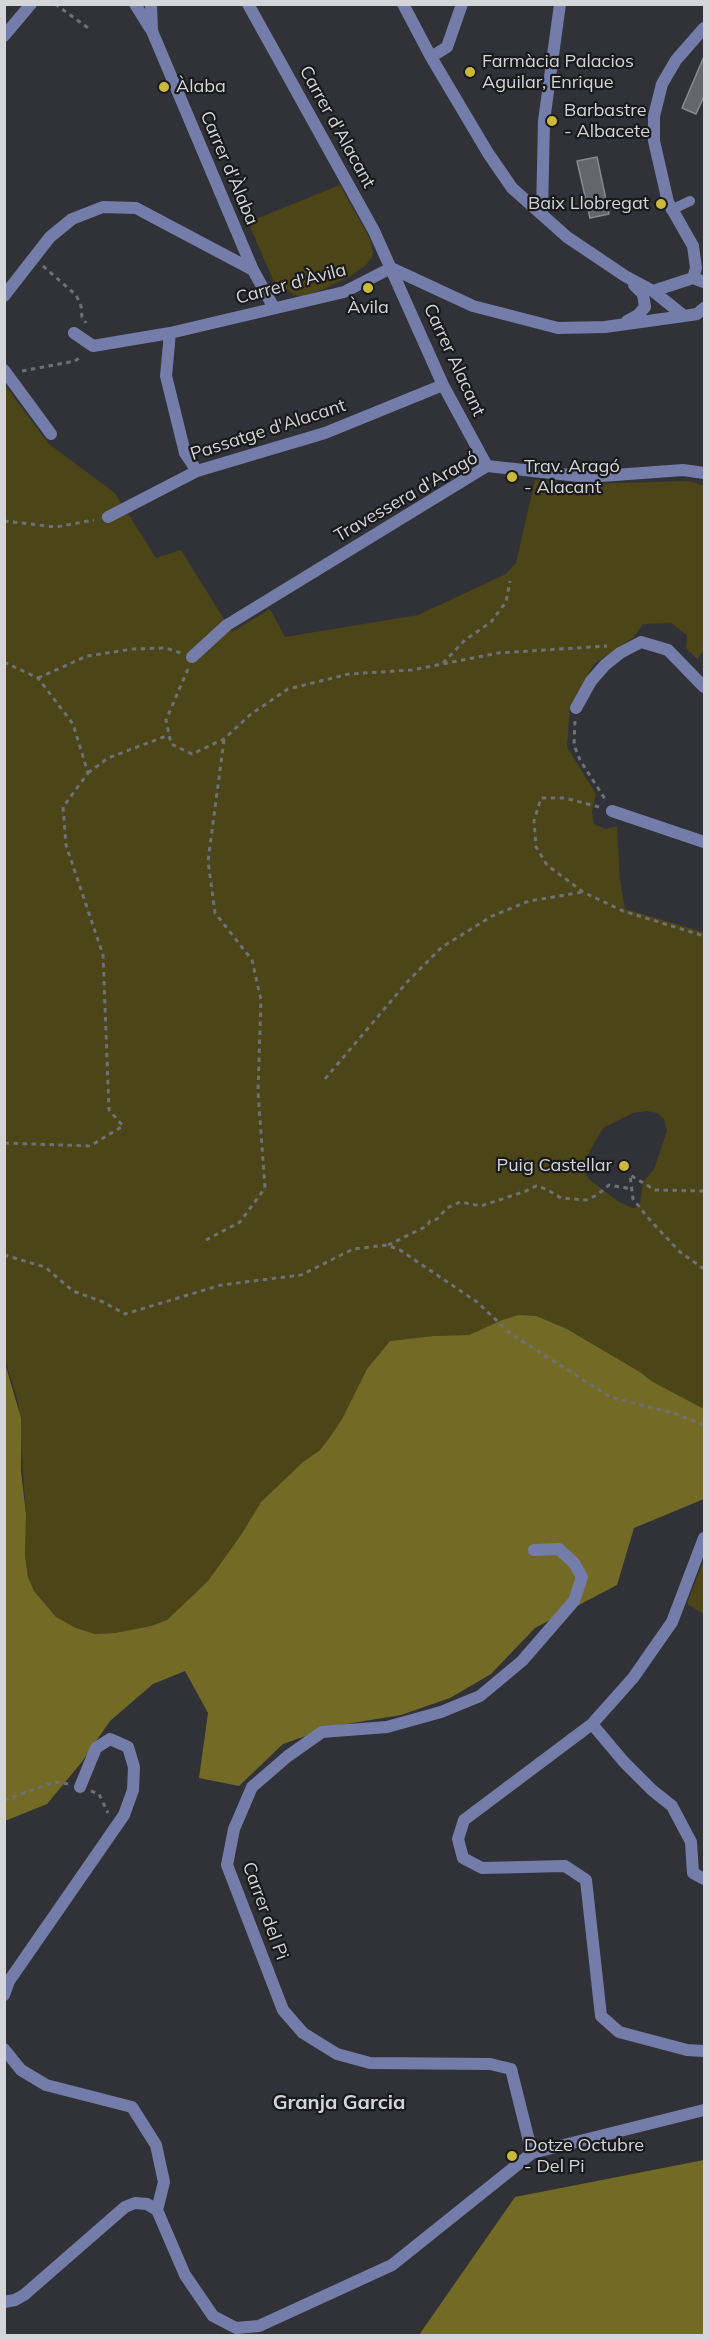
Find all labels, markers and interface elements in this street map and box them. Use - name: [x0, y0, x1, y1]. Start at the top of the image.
- place label: Farmàcia Palacios Aguilar, Enrique: [482, 51, 634, 94]
- street label: Carrer d'Alacant: [294, 62, 380, 192]
- marker: Farmàcia Palacios Aguilar, Enrique: [463, 65, 477, 79]
- place label: Àlaba: [176, 76, 226, 98]
- marker: Àlaba: [157, 80, 171, 94]
- place label: Barbastre - Albacete: [564, 100, 650, 142]
- street label: Carrer d'Àlaba: [195, 108, 263, 228]
- marker: Barbastre - Albacete: [545, 114, 559, 128]
- place label: Baix Llobregat: [528, 193, 649, 215]
- marker: Baix Llobregat: [654, 197, 668, 211]
- street label: Carrer d'Àvila: [234, 259, 348, 309]
- marker: Àvila: [361, 281, 375, 295]
- place label: Àvila: [347, 297, 389, 319]
- street label: Carrer Alacant: [419, 300, 489, 420]
- street label: Passatge d'Alacant: [188, 395, 348, 465]
- street label: Travessera d'Aragó: [331, 447, 481, 547]
- place label: Trav. Aragó - Alacant: [524, 456, 620, 498]
- marker: Trav. Aragó - Alacant: [505, 470, 519, 484]
- place label: Puig Castellar: [497, 1155, 612, 1177]
- marker: Puig Castellar: [617, 1159, 631, 1173]
- street label: Carrer del Pi: [237, 1859, 293, 1963]
- district label: Granja Garcia: [273, 2091, 405, 2115]
- place label: Dotze Octubre - Del Pi: [524, 2135, 644, 2178]
- marker: Dotze Octubre - Del Pi: [505, 2149, 519, 2163]

